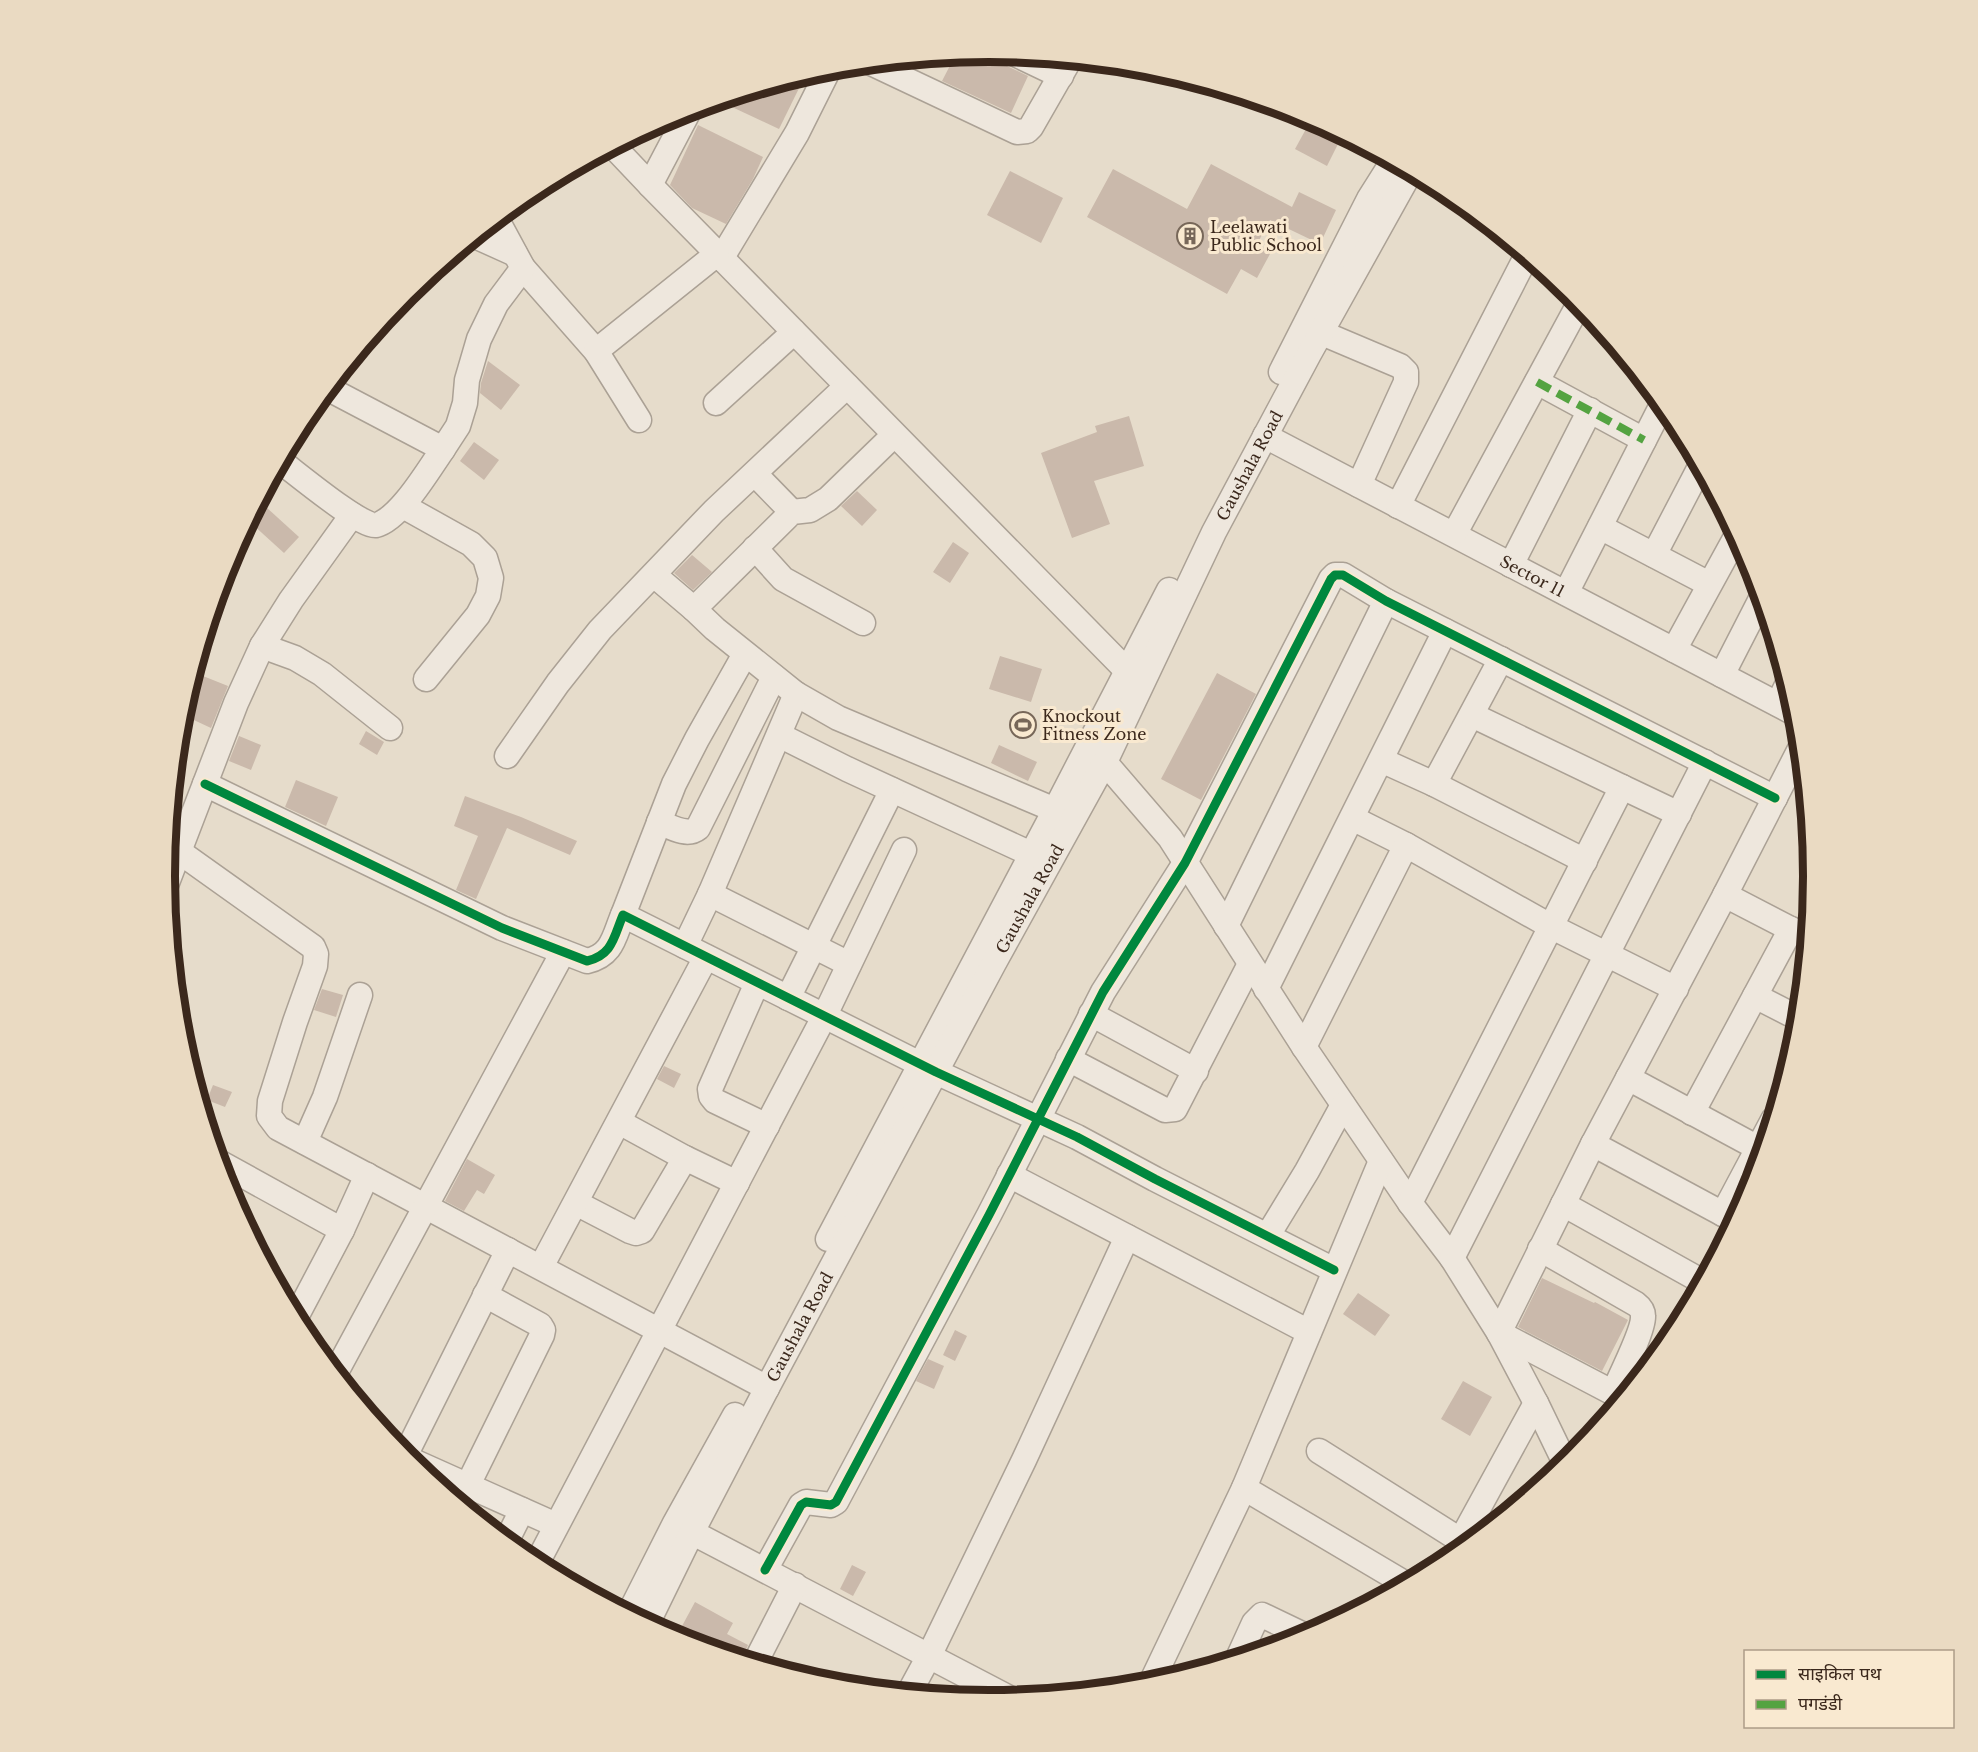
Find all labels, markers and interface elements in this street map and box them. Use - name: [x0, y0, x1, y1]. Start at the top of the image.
- place label: Leelawati Public School: [1210, 217, 1322, 255]
- building icon: Leelawati Public School: [1175, 221, 1205, 251]
- street label: Gaushala Road: [1212, 407, 1287, 524]
- street label: Sector 11: [1497, 551, 1569, 601]
- place label: Knockout Fitness Zone: [1042, 706, 1147, 744]
- sports icon: Knockout Fitness Zone: [1008, 710, 1038, 740]
- street label: Gaushala Road: [991, 840, 1068, 957]
- street label: Gaushala Road: [762, 1268, 837, 1385]
- legend: [1744, 1650, 1954, 1728]
- text: साइकिल पथ: [1798, 1663, 1882, 1685]
- text: पगडंडी: [1798, 1693, 1843, 1715]

